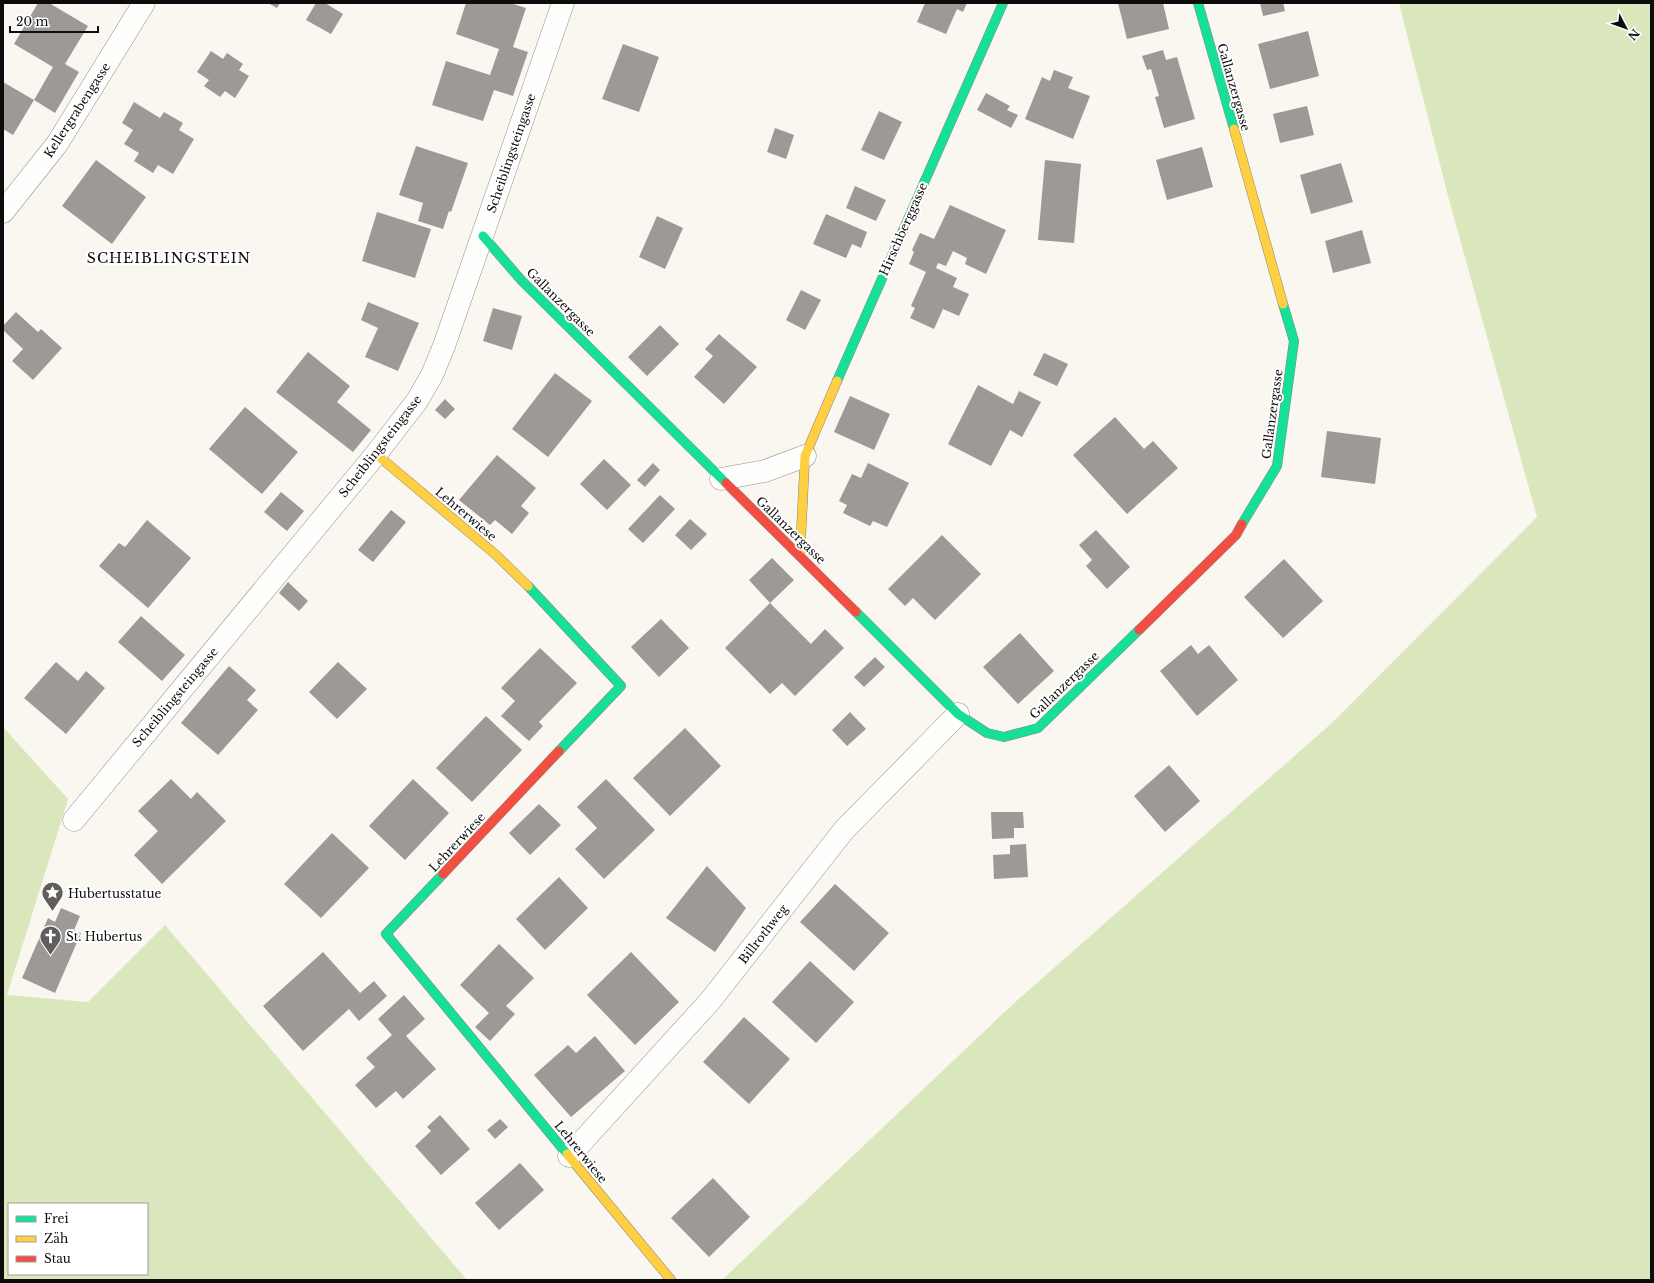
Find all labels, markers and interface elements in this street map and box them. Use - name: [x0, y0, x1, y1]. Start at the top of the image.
- scale bar: [10, 8, 98, 34]
- north arrow: [1606, 8, 1646, 48]
- text: 20 m: [16, 14, 48, 29]
- text: N: [1624, 26, 1642, 44]
- street label: Gallanzergasse: [1214, 41, 1254, 133]
- street label: Kellergrabengasse: [41, 59, 113, 160]
- street label: Scheiblingsteingasse: [483, 91, 539, 215]
- street label: Hirschberggasse: [876, 180, 930, 278]
- district label: SCHEIBLINGSTEIN: [87, 249, 251, 267]
- street label: Gallanzergasse: [524, 265, 598, 339]
- street label: Gallanzergasse: [1258, 368, 1286, 460]
- street label: Scheiblingsteingasse: [335, 392, 425, 500]
- street label: Lehrerwiese: [432, 484, 500, 544]
- street label: Gallanzergasse: [753, 493, 829, 567]
- street label: Scheiblingsteingasse: [129, 644, 221, 750]
- street label: Gallanzergasse: [1026, 648, 1102, 722]
- street label: Lehrerwiese: [426, 809, 488, 875]
- place icon: Hubertusstatue: [39, 880, 65, 913]
- place label: Hubertusstatue: [68, 886, 162, 901]
- street label: Billrothweg: [735, 901, 791, 967]
- church icon: St. Hubertus: [38, 923, 64, 956]
- place label: St. Hubertus: [66, 929, 142, 944]
- street label: Lehrerwiese: [551, 1118, 611, 1186]
- legend: [8, 1203, 148, 1275]
- text: Frei: [44, 1211, 69, 1226]
- text: Zäh: [44, 1231, 68, 1246]
- text: Stau: [44, 1251, 71, 1266]

